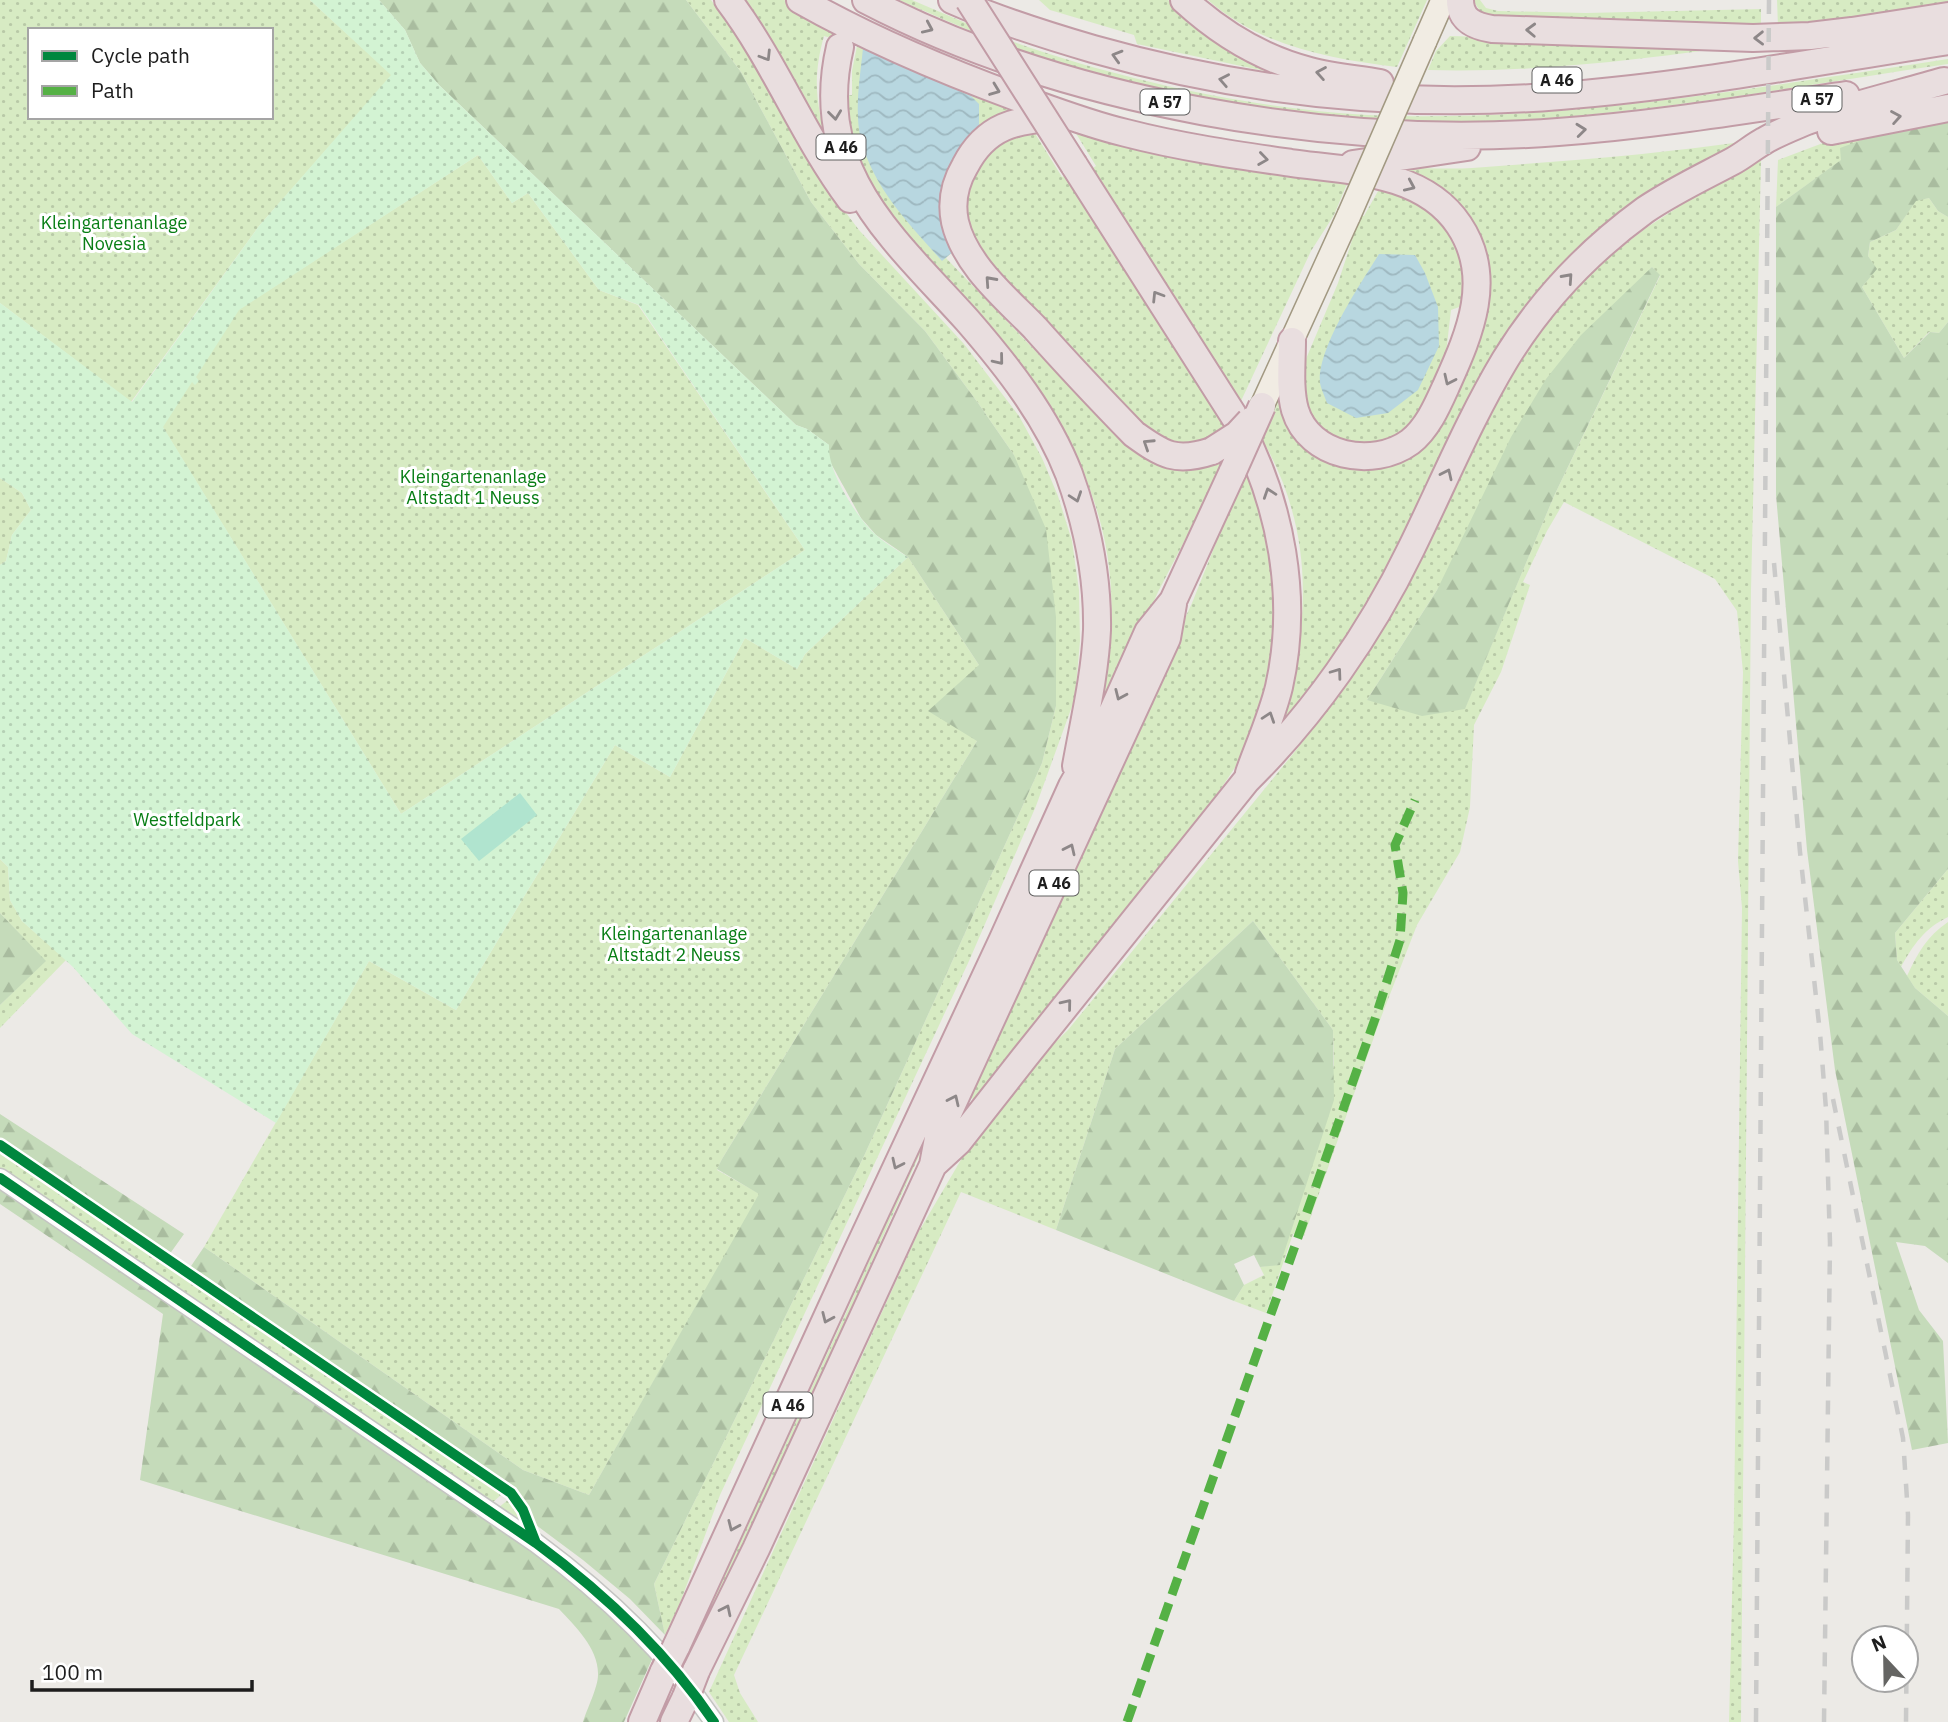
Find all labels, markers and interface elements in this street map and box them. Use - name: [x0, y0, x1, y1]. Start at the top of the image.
- one-way arrow: [921, 20, 934, 34]
- one-way arrow: [1526, 23, 1537, 38]
- legend: [28, 28, 273, 119]
- one-way arrow: [1753, 30, 1764, 45]
- text: Cycle path: [91, 41, 190, 69]
- one-way arrow: [758, 49, 771, 62]
- one-way arrow: [1111, 49, 1123, 64]
- one-way arrow: [1315, 66, 1327, 81]
- road number: A 46: [1532, 68, 1582, 92]
- one-way arrow: [1218, 73, 1230, 88]
- text: Path: [91, 76, 134, 104]
- one-way arrow: [989, 81, 1001, 95]
- road number: A 57: [1792, 86, 1842, 111]
- road number: A 57: [1140, 90, 1190, 114]
- one-way arrow: [827, 109, 842, 120]
- one-way arrow: [1890, 110, 1902, 125]
- one-way arrow: [1576, 123, 1587, 138]
- road number: A 46: [816, 134, 866, 160]
- one-way arrow: [1258, 151, 1269, 166]
- one-way arrow: [1403, 178, 1415, 192]
- park label: Kleingartenanlage Novesia: [41, 211, 187, 255]
- one-way arrow: [1560, 273, 1572, 286]
- one-way arrow: [986, 276, 999, 289]
- one-way arrow: [1153, 291, 1166, 304]
- one-way arrow: [991, 352, 1003, 365]
- one-way arrow: [1443, 373, 1457, 385]
- one-way arrow: [1143, 439, 1156, 452]
- park label: Kleingartenanlage Altstadt 1 Neuss: [400, 465, 546, 509]
- one-way arrow: [1439, 469, 1453, 481]
- one-way arrow: [1263, 488, 1277, 500]
- one-way arrow: [1068, 491, 1082, 503]
- one-way arrow: [1329, 668, 1341, 680]
- one-way arrow: [1114, 687, 1128, 700]
- one-way arrow: [1261, 711, 1275, 723]
- park label: Westfeldpark: [133, 808, 241, 831]
- one-way arrow: [1062, 844, 1076, 856]
- road number: A 46: [1030, 870, 1078, 896]
- park label: Kleingartenanlage Altstadt 2 Neuss: [601, 922, 747, 966]
- one-way arrow: [1058, 1000, 1071, 1012]
- one-way arrow: [946, 1095, 960, 1107]
- one-way arrow: [892, 1157, 906, 1169]
- one-way arrow: [821, 1311, 835, 1323]
- road number: A 46: [764, 1392, 812, 1418]
- one-way arrow: [727, 1518, 741, 1531]
- one-way arrow: [718, 1605, 732, 1617]
- north arrow: [1850, 1624, 1920, 1694]
- text: N: [1868, 1630, 1890, 1657]
- scale bar: [32, 1648, 252, 1692]
- text: 100 m: [42, 1658, 103, 1686]

